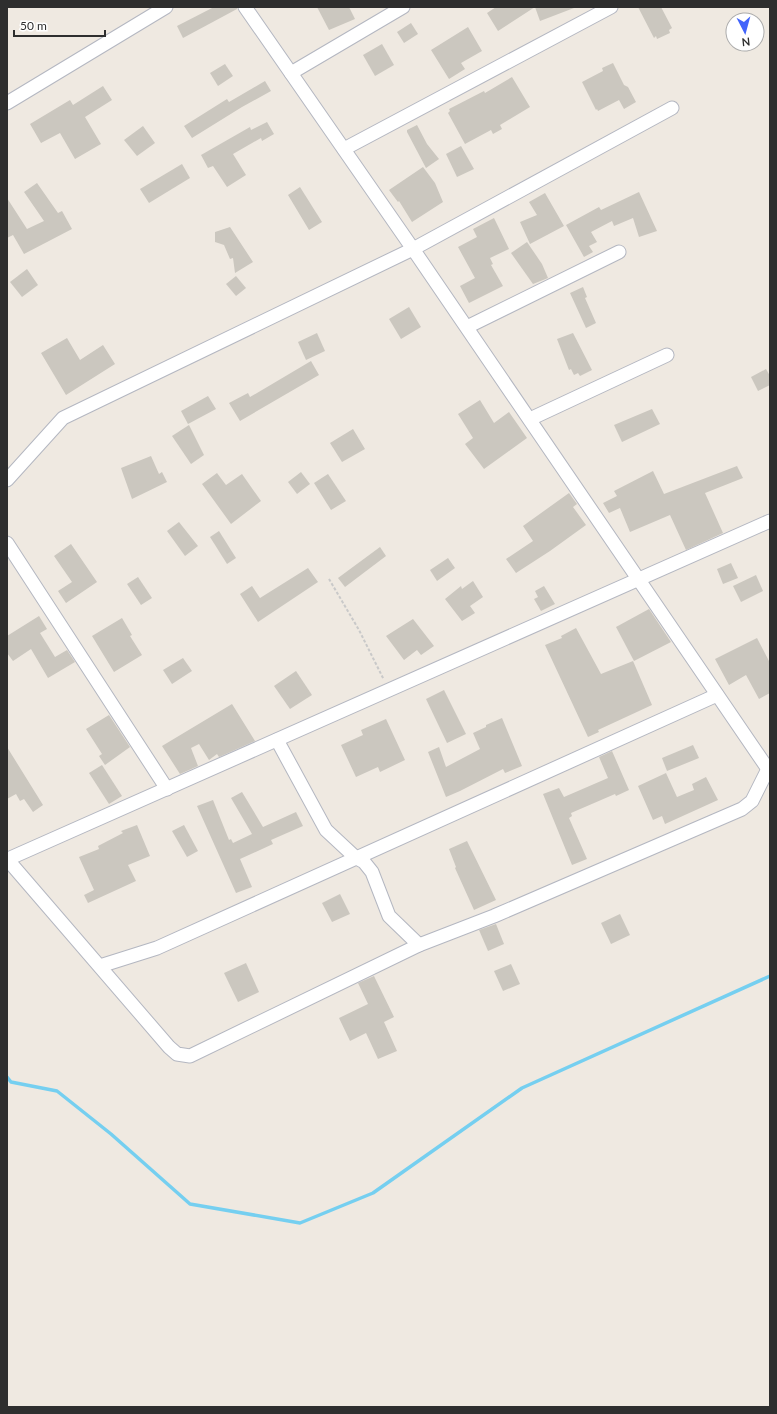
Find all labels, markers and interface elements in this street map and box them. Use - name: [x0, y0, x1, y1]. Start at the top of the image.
- scale bar: [14, 12, 105, 38]
- north arrow: [725, 12, 765, 52]
- text: 50 m: [20, 18, 47, 33]
- text: N: [741, 36, 751, 49]

